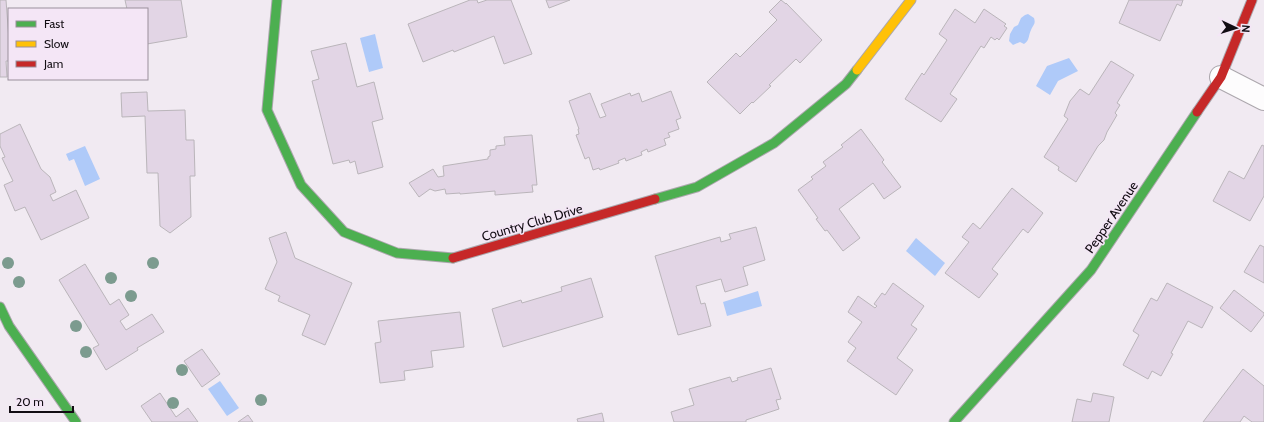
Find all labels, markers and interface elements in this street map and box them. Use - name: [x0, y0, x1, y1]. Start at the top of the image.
- legend: [8, 8, 148, 80]
- north arrow: [1216, 8, 1256, 48]
- text: Fast: [44, 16, 64, 31]
- text: N: [1239, 24, 1253, 33]
- text: Slow: [44, 36, 69, 51]
- text: Jam: [43, 56, 63, 71]
- street label: Pepper Avenue: [1081, 178, 1141, 256]
- street label: Country Club Drive: [480, 200, 585, 244]
- scale bar: [10, 388, 73, 414]
- text: 20 m: [16, 394, 44, 409]

